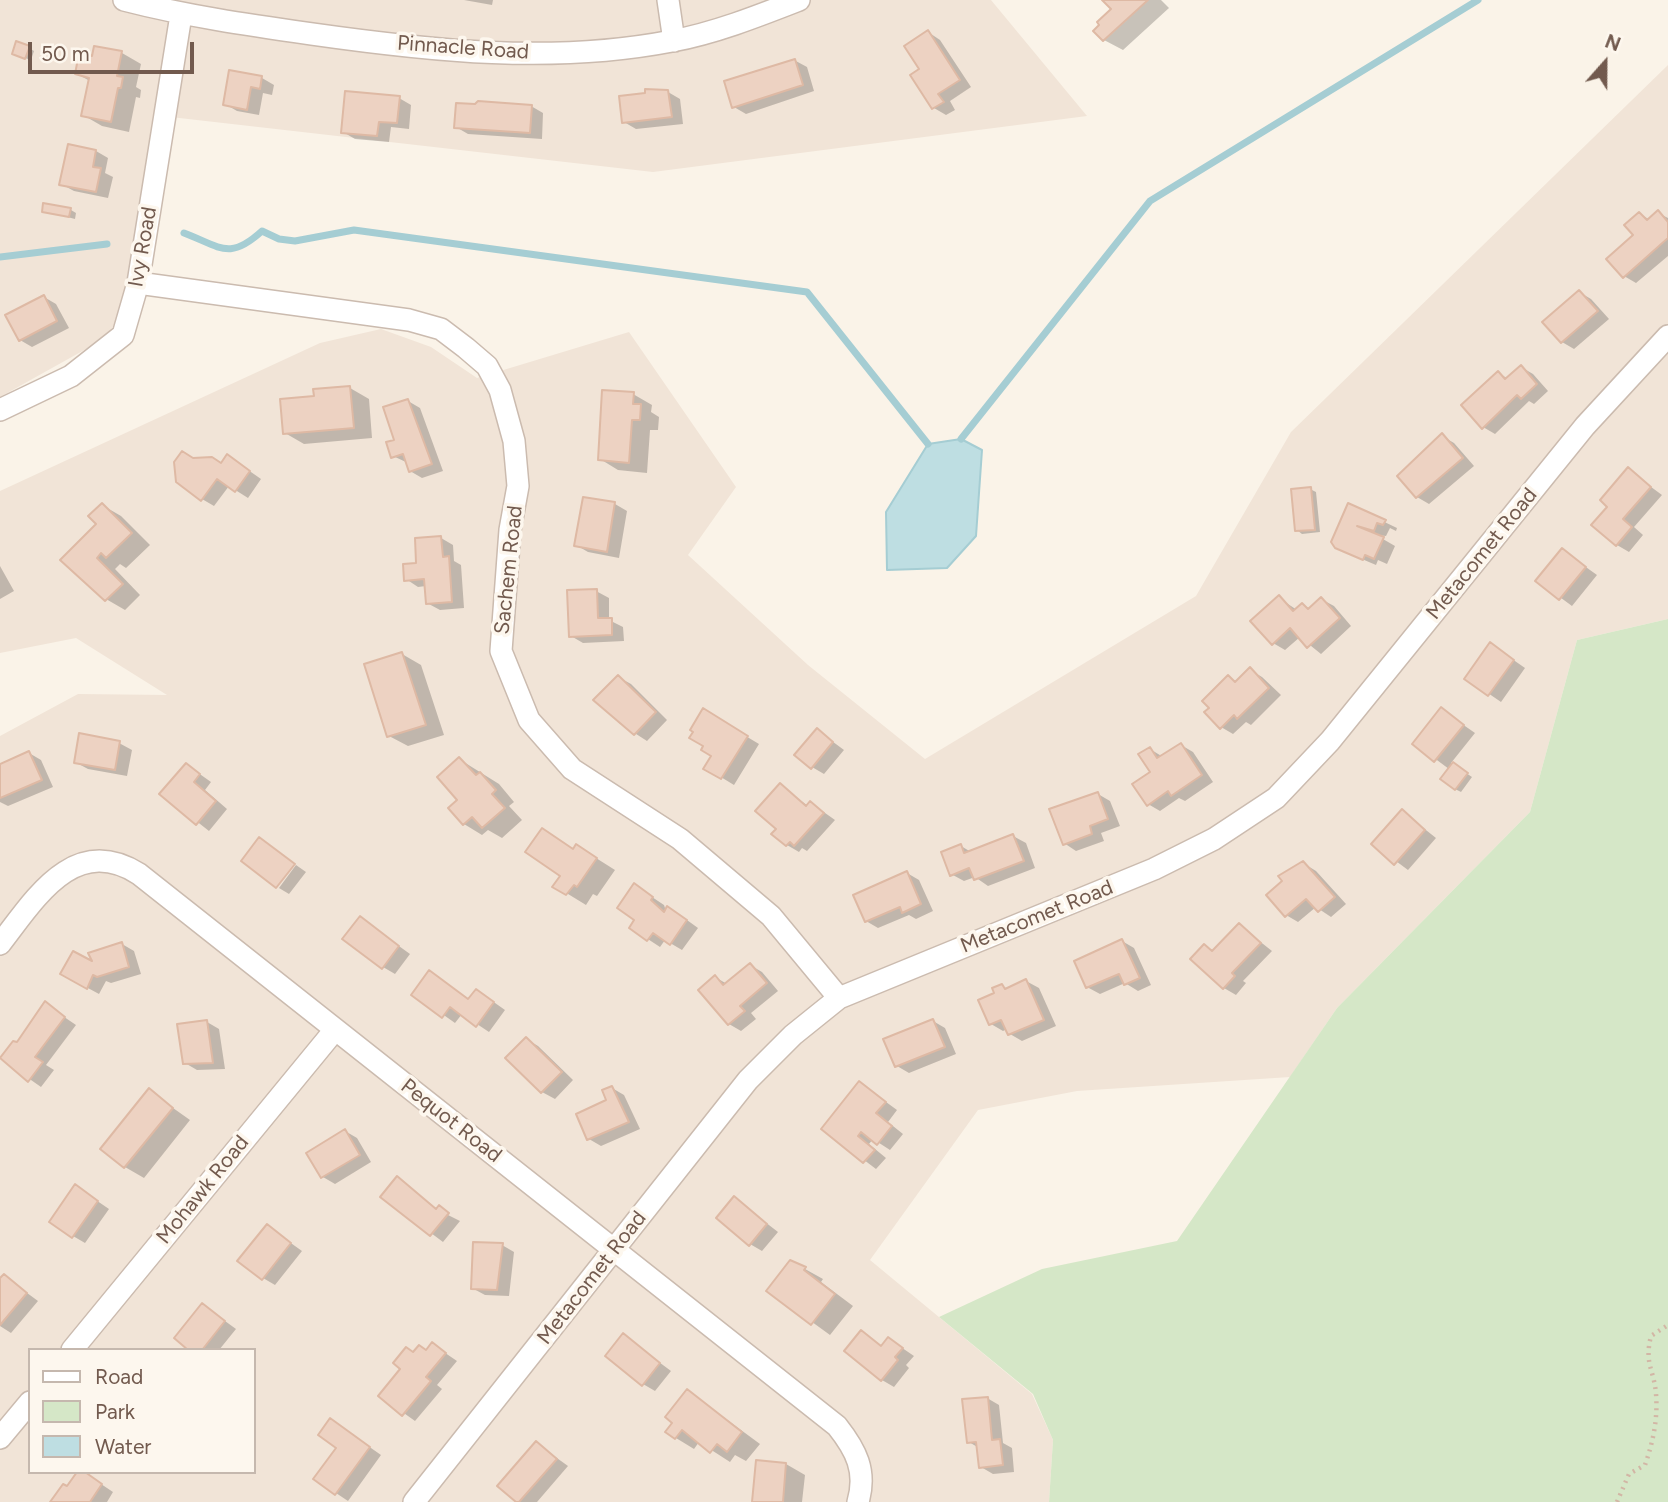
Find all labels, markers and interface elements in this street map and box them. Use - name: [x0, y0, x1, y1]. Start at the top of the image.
- scale bar: [32, 28, 198, 72]
- north arrow: [1570, 28, 1640, 98]
- text: N: [1602, 30, 1624, 56]
- street label: Pinnacle Road: [396, 31, 530, 65]
- text: 50 m: [41, 41, 90, 66]
- street label: Ivy Road: [124, 205, 162, 289]
- street label: Metacomet Road: [1421, 483, 1543, 625]
- street label: Sachem Road: [490, 504, 528, 636]
- street label: Metacomet Road: [957, 875, 1117, 959]
- street label: Pequot Road: [396, 1074, 506, 1168]
- street label: Mohawk Road: [152, 1131, 254, 1249]
- street label: Metacomet Road: [532, 1206, 652, 1350]
- legend: [28, 1348, 256, 1474]
- text: Road: [95, 1364, 143, 1389]
- text: Park: [95, 1399, 135, 1424]
- text: Water: [95, 1434, 151, 1459]

